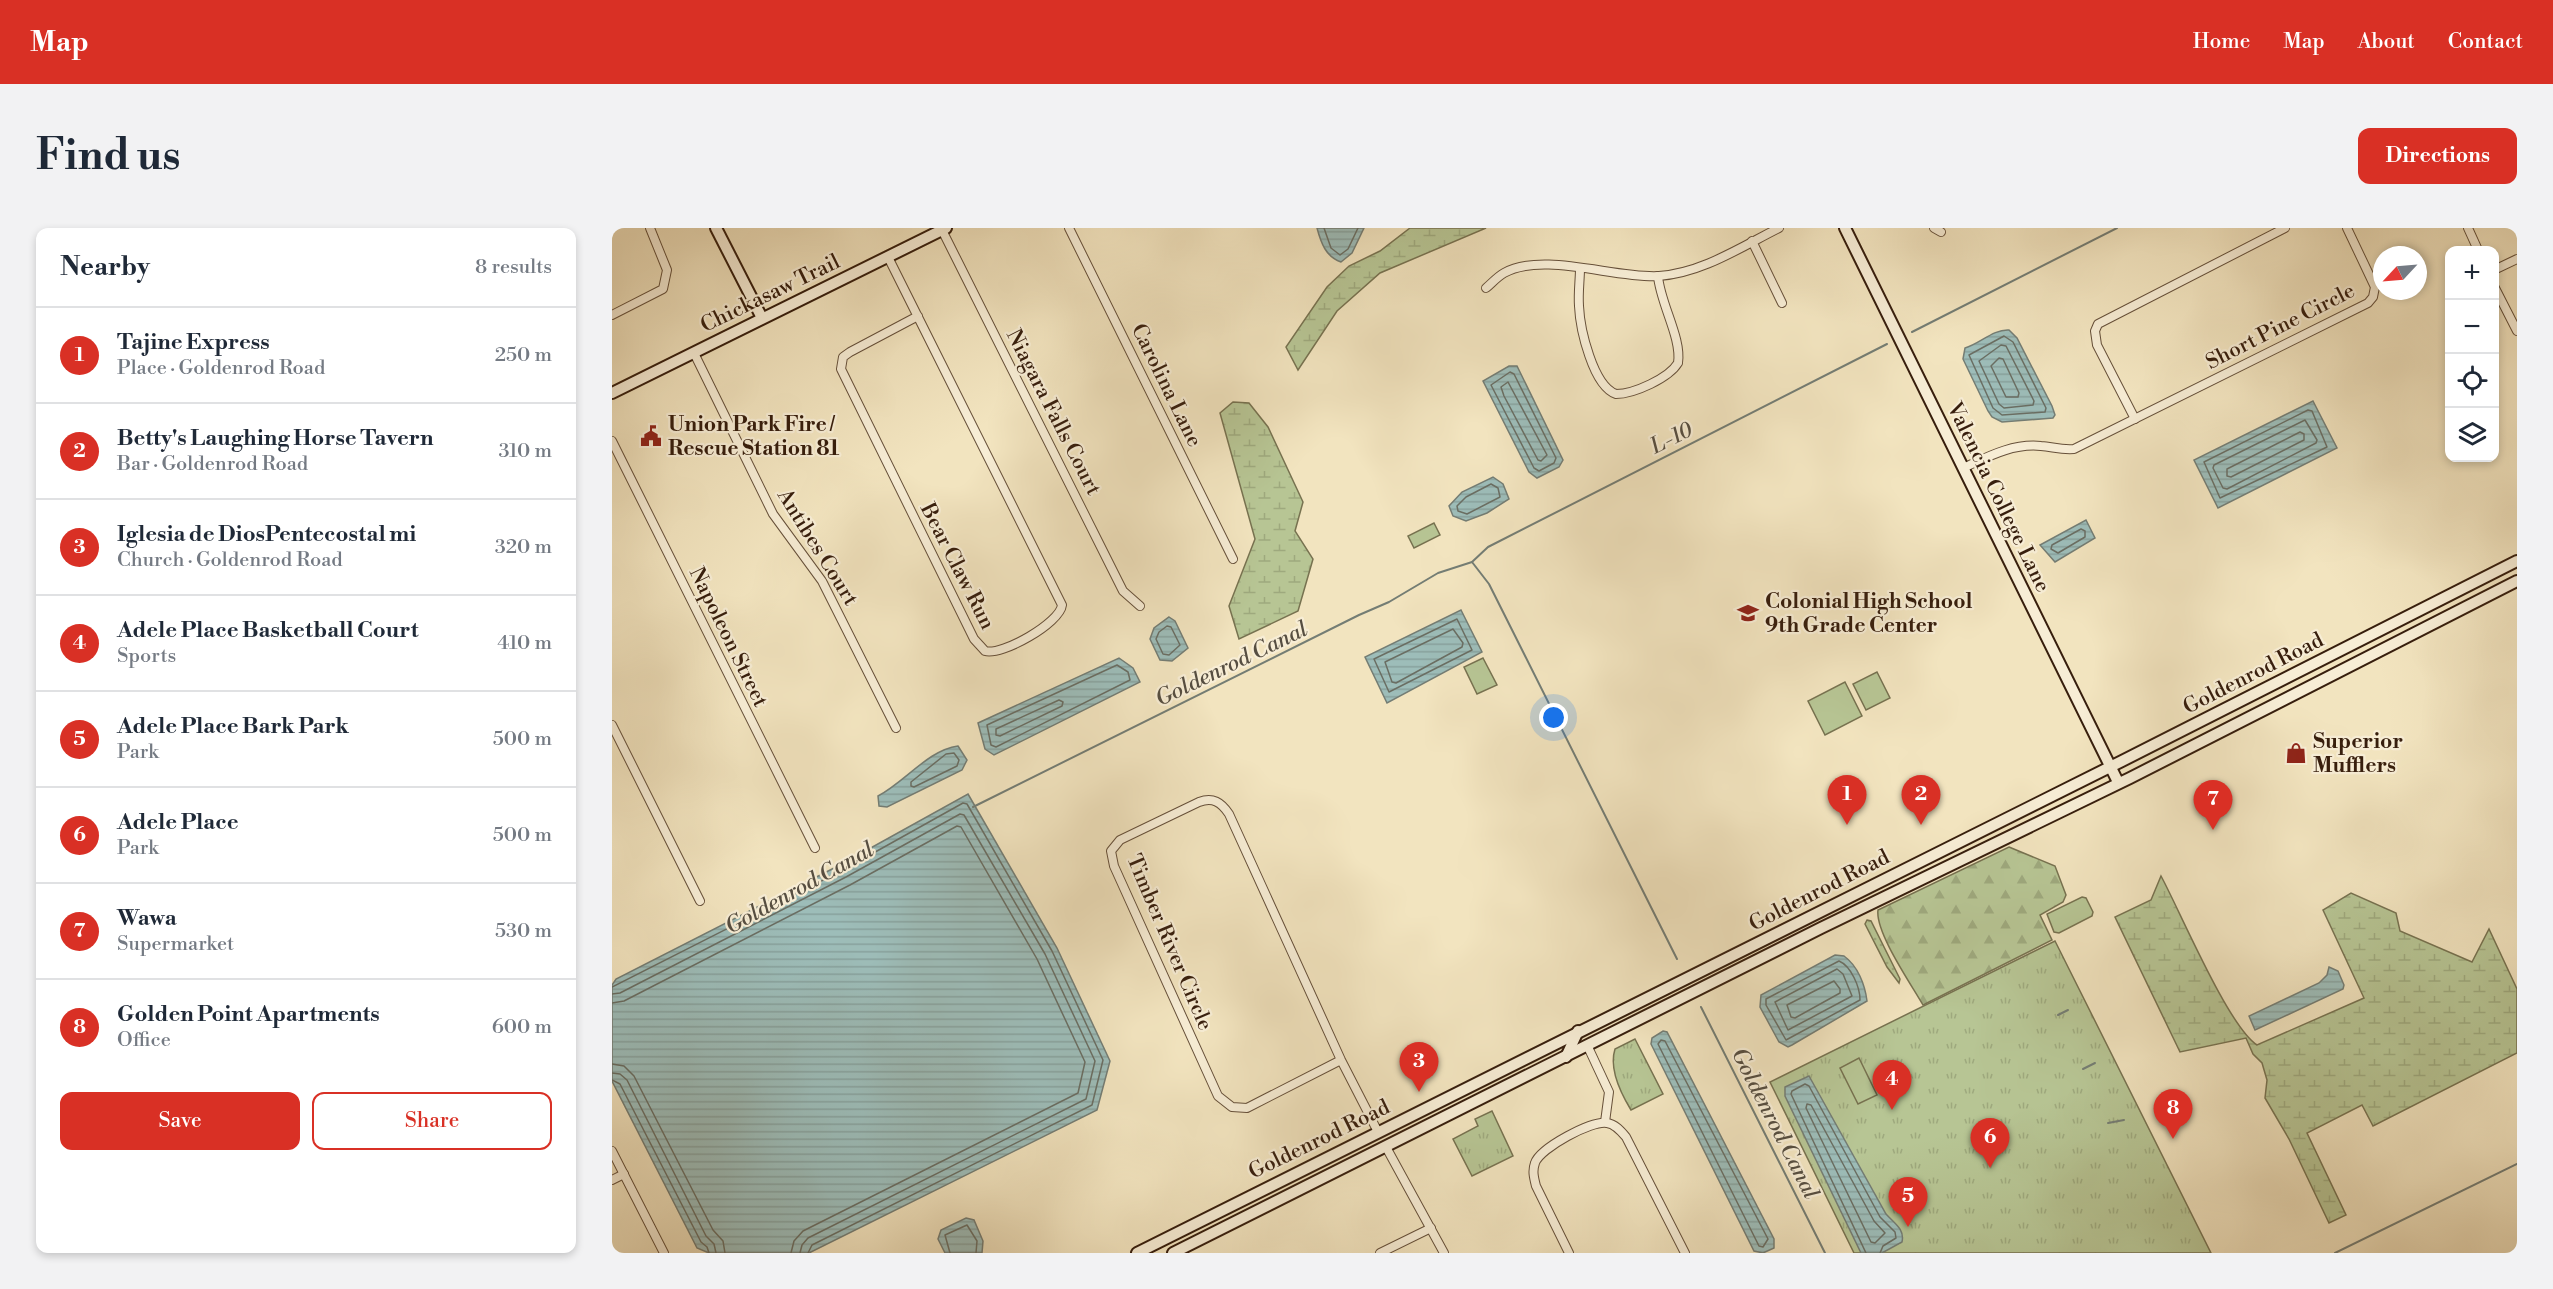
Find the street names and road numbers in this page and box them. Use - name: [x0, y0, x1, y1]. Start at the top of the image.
- street label: Chickasaw Trail: [696, 249, 844, 339]
- street label: Short Pine Circle: [2202, 278, 2359, 376]
- street label: Carolina Lane: [1125, 320, 1207, 451]
- street label: Niagara Falls Court: [1000, 325, 1106, 500]
- street label: Valencia College Lane: [1940, 397, 2055, 597]
- street label: Antibes Court: [770, 484, 864, 611]
- street label: Bear Claw Run: [914, 498, 1000, 634]
- street label: Napoleon Street: [683, 563, 773, 712]
- street label: Goldenrod Road: [2179, 627, 2328, 720]
- street label: Goldenrod Road: [1745, 844, 1894, 937]
- street label: Timber River Circle: [1120, 850, 1218, 1034]
- street label: Goldenrod Road: [1244, 1094, 1394, 1185]

